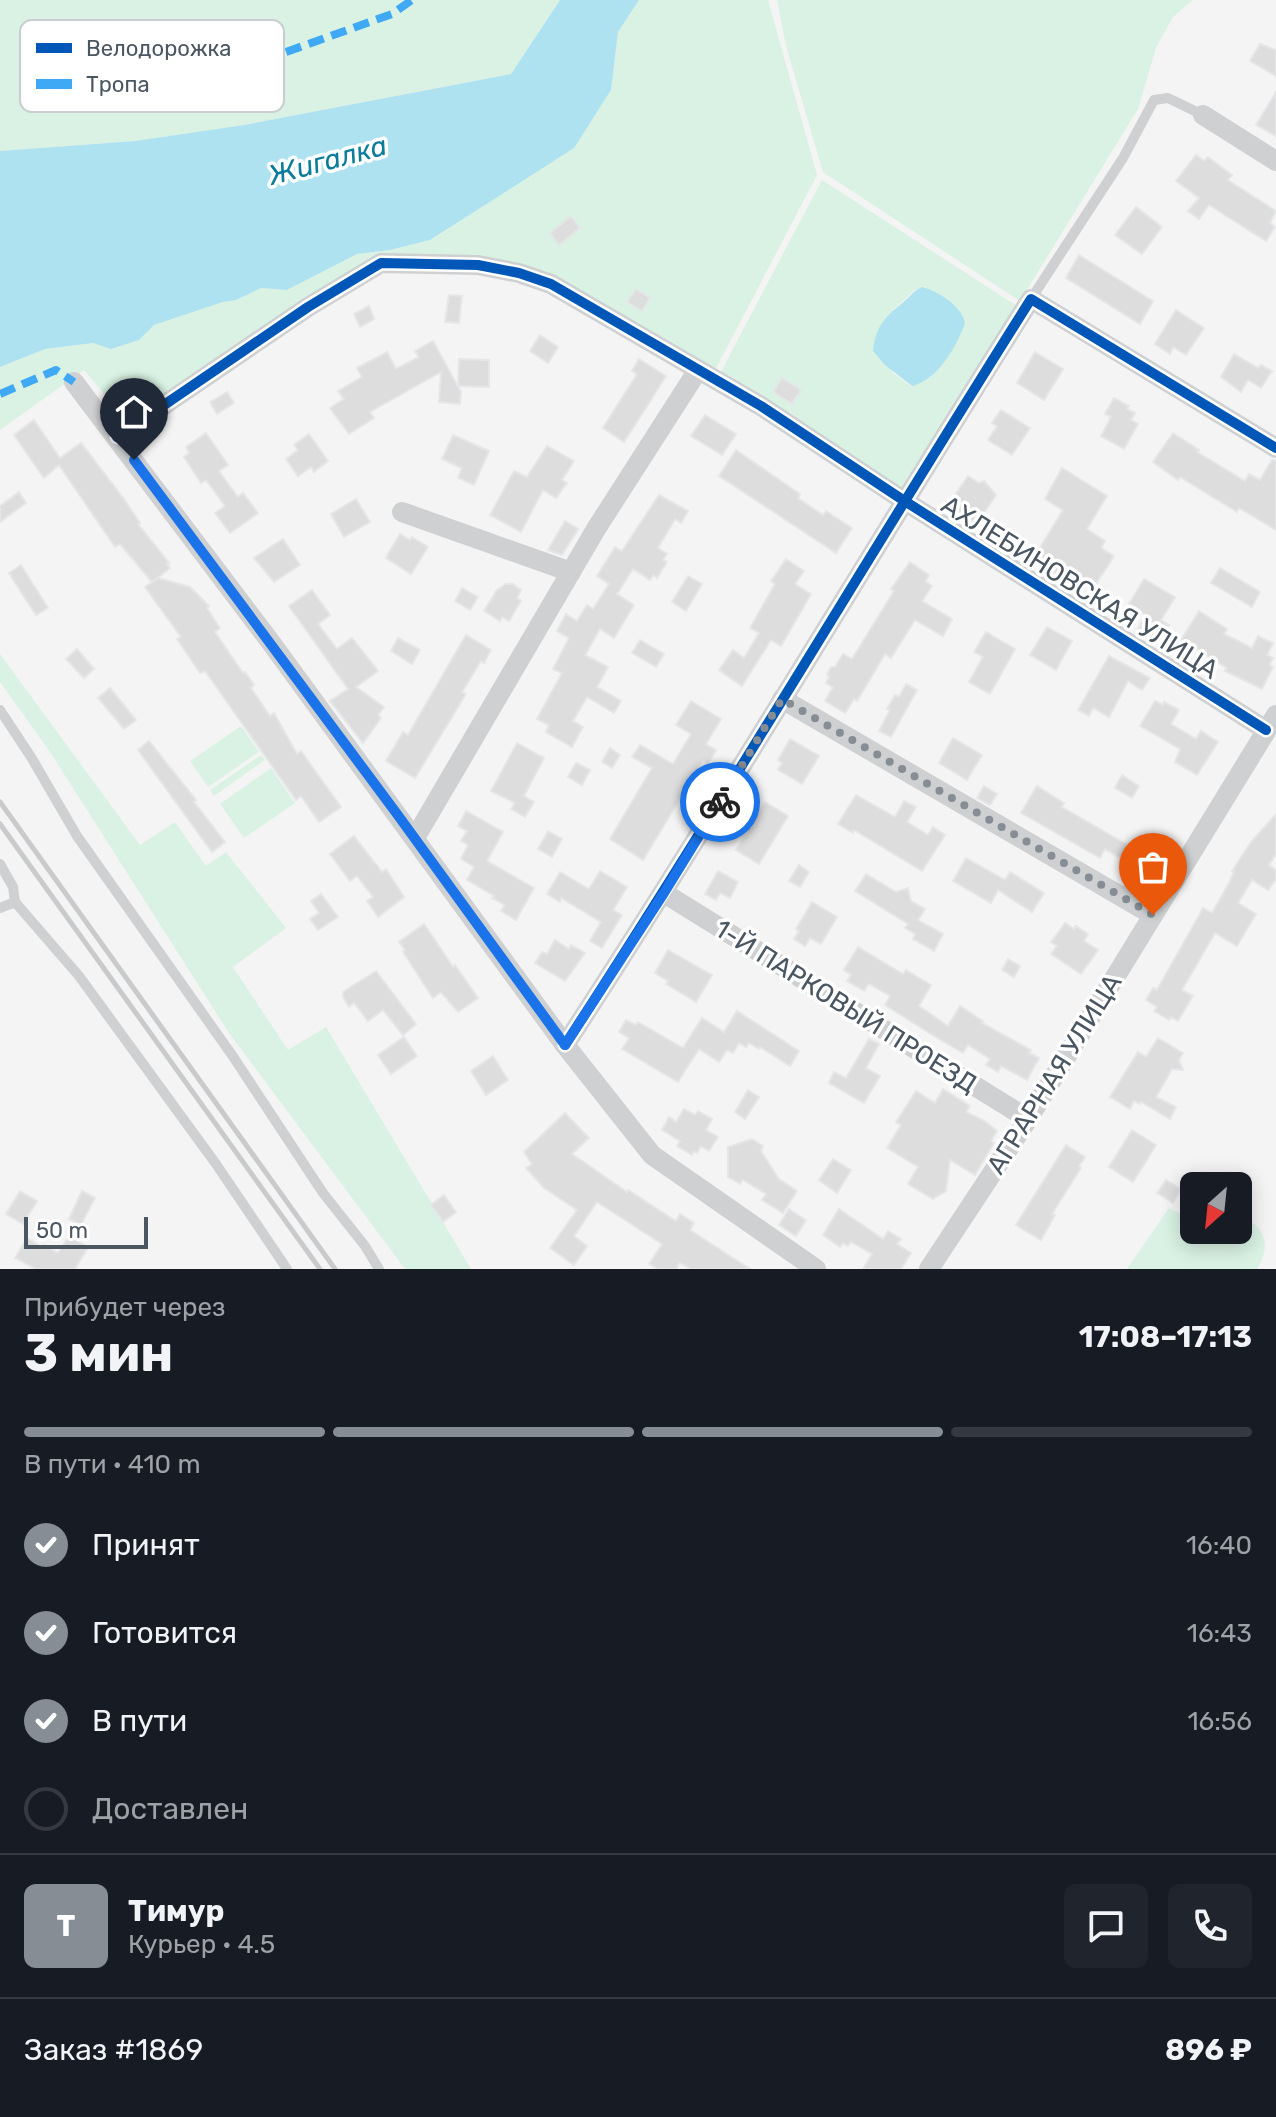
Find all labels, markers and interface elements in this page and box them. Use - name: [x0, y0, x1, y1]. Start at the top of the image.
- legend: [20, 20, 284, 112]
- text: Велодорожка: [86, 35, 231, 62]
- text: Тропа: [86, 71, 150, 98]
- water label: Жигалка: [264, 129, 390, 192]
- pin: [100, 378, 168, 460]
- icon: home: [112, 390, 156, 434]
- street label: АХЛЕБИНОВСКАЯ УЛИЦА: [935, 489, 1224, 686]
- courier: [680, 762, 760, 842]
- icon: bike: [698, 780, 742, 824]
- pin: [1119, 833, 1187, 915]
- icon: bag: [1131, 845, 1175, 889]
- street label: 1-Й ПАРКОВЫЙ ПРОЕЗД: [709, 913, 982, 1100]
- street label: АГРАРНАЯ УЛИЦА: [980, 969, 1129, 1180]
- north arrow: [1180, 1172, 1252, 1244]
- map controls: [1180, 1172, 1252, 1244]
- scale bar: [24, 1213, 148, 1249]
- text: 50 m: [36, 1217, 88, 1244]
- text: Прибудет через: [24, 1292, 225, 1323]
- text: 17:08–17:13: [1079, 1319, 1252, 1355]
- text: 3 мин: [24, 1322, 173, 1384]
- text: В пути · 410 m: [24, 1449, 201, 1480]
- icon: check: [24, 1523, 68, 1567]
- text: Принят: [92, 1527, 200, 1563]
- text: 16:40: [1186, 1530, 1252, 1561]
- icon: check: [24, 1611, 68, 1655]
- text: Готовится: [92, 1615, 237, 1651]
- text: 16:43: [1187, 1618, 1252, 1649]
- icon: check: [24, 1699, 68, 1743]
- text: В пути: [92, 1703, 187, 1739]
- text: 16:56: [1187, 1706, 1252, 1737]
- text: Доставлен: [92, 1791, 248, 1827]
- button: chat: [1064, 1884, 1148, 1968]
- button: phone: [1168, 1884, 1252, 1968]
- text: Тимур: [128, 1893, 224, 1929]
- text: Т: [57, 1908, 75, 1944]
- text: Курьер · 4.5: [128, 1929, 275, 1960]
- text: Заказ #1869: [24, 2032, 203, 2068]
- text: 896 ₽: [1165, 2032, 1252, 2068]

